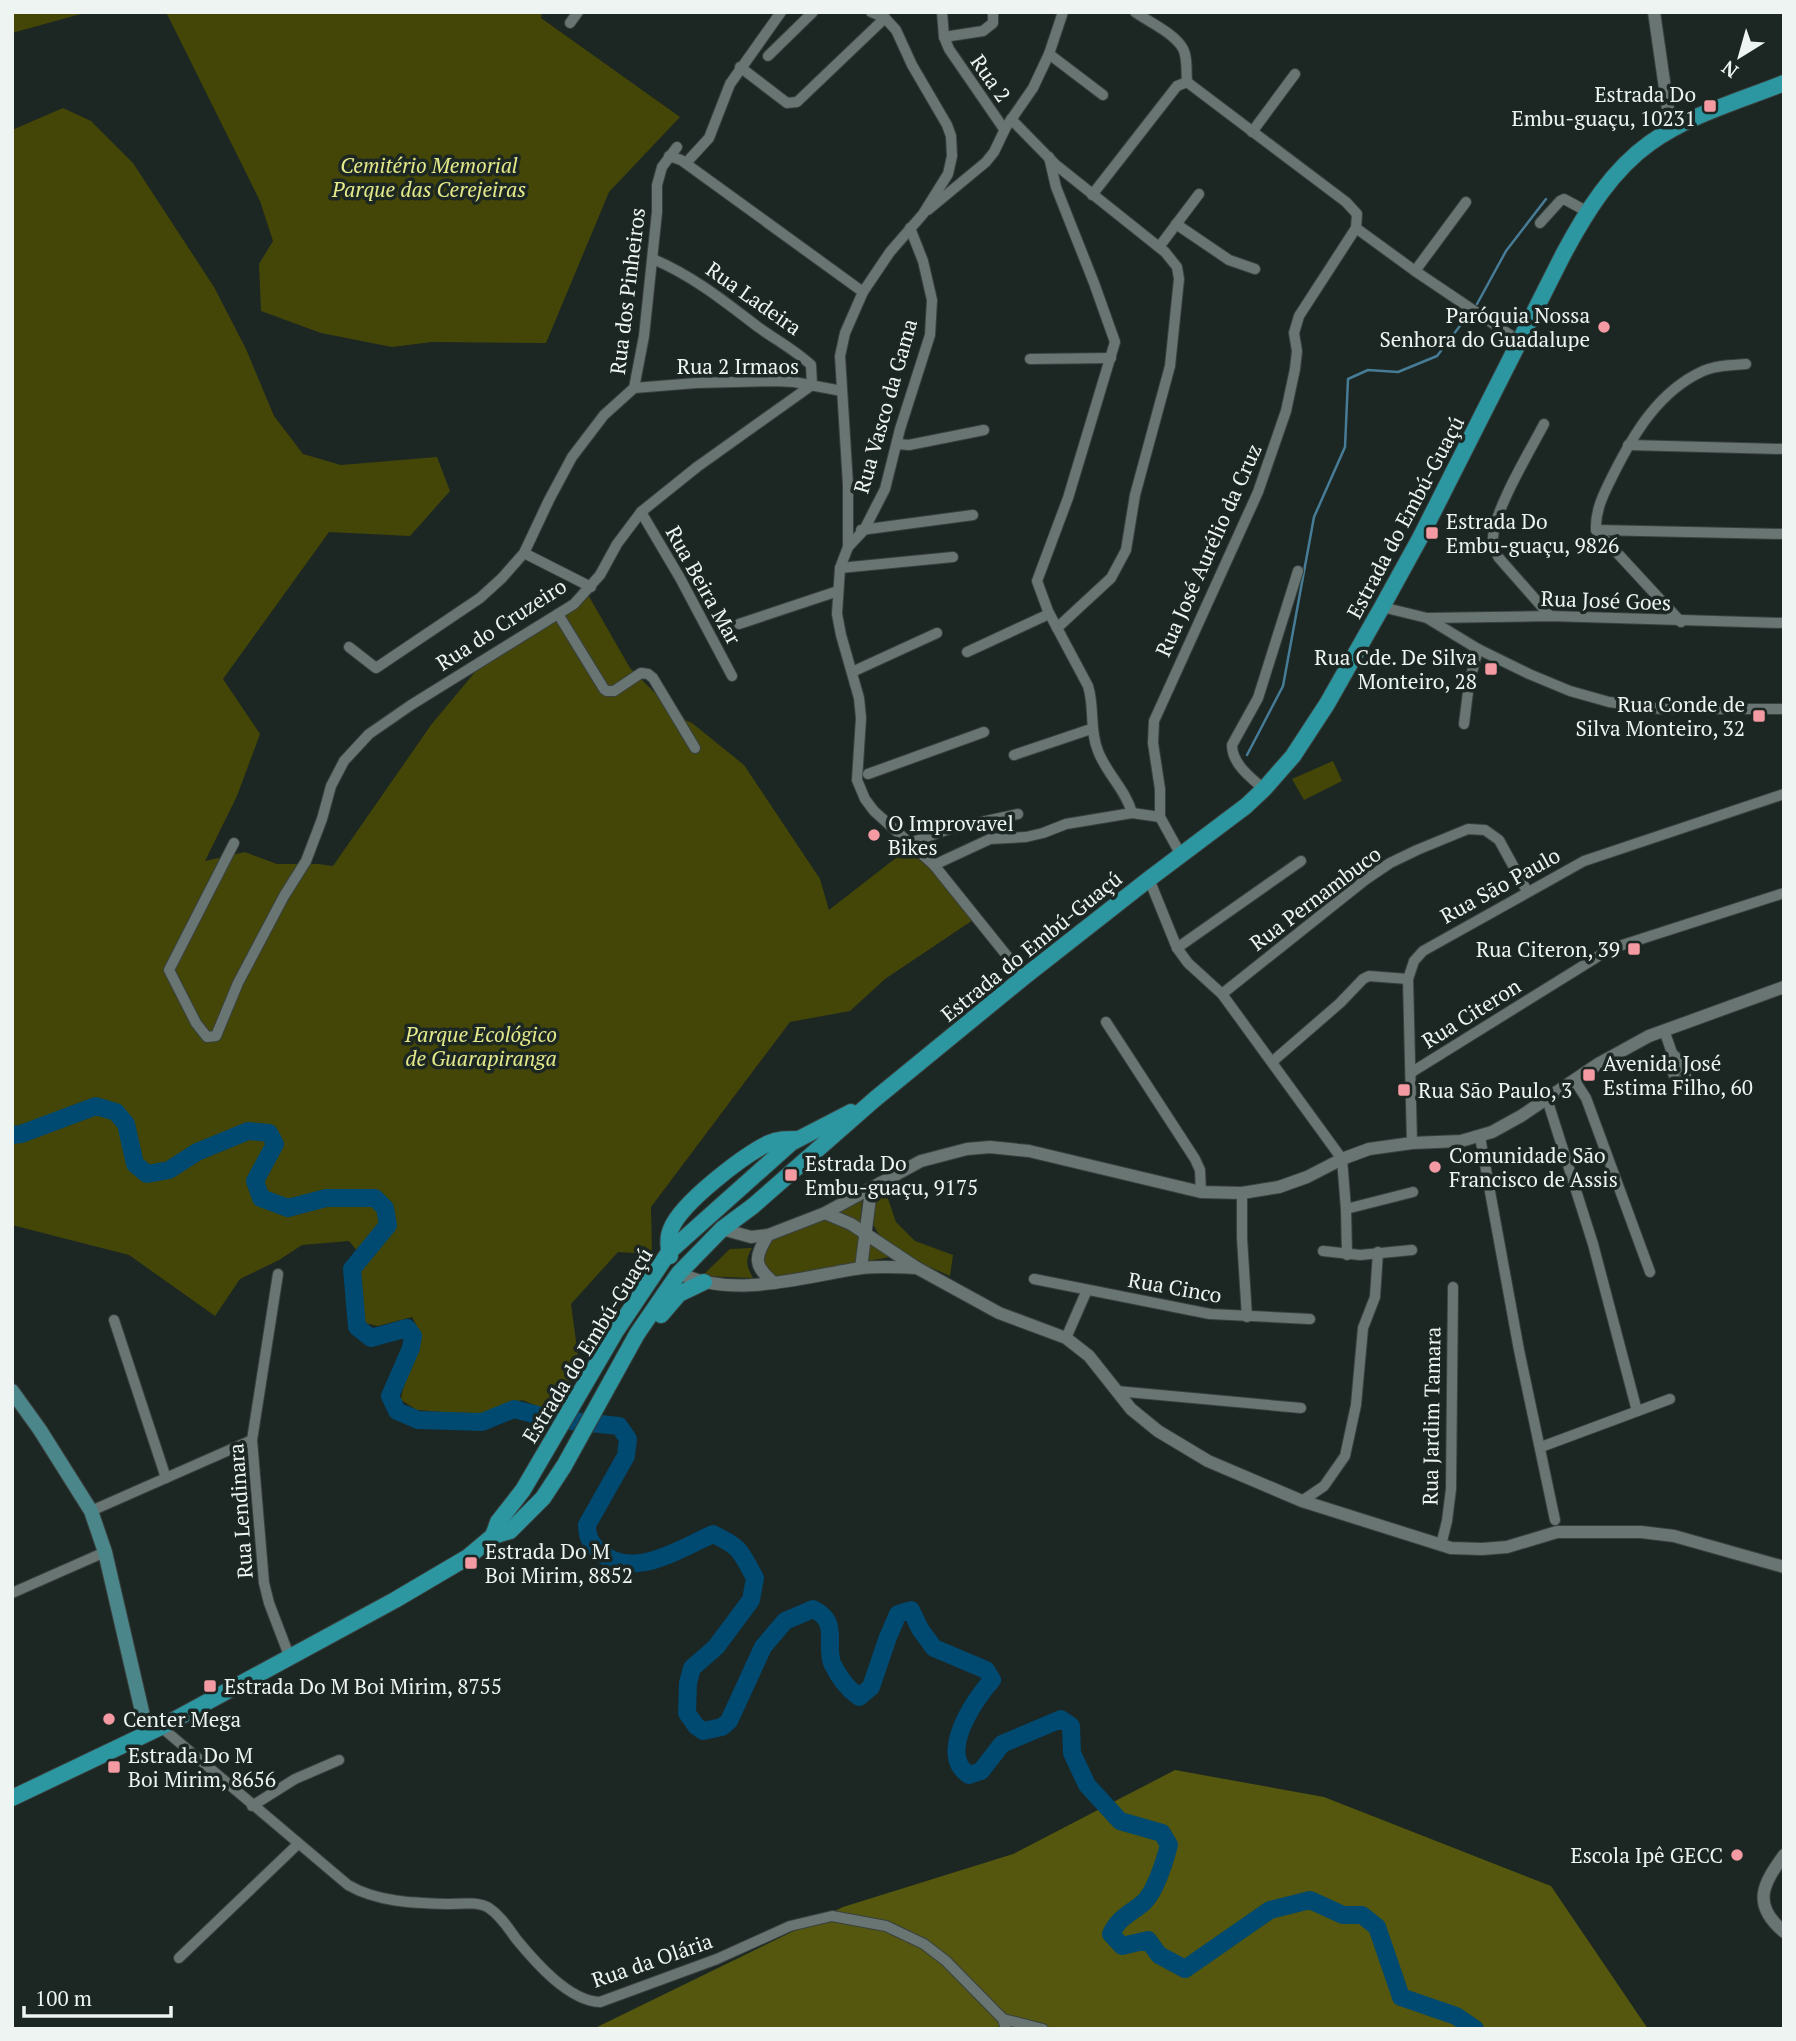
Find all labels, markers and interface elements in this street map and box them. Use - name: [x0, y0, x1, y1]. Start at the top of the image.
- north arrow: [1705, 21, 1775, 91]
- street label: Rua 2: [965, 49, 1017, 107]
- text: N: [1716, 55, 1743, 84]
- place label: Estrada Do Embu-guaçu, 10231: [1512, 80, 1696, 132]
- marker: Estrada Do Embu-guaçu, 10231: [1702, 98, 1718, 114]
- park label: Cemitério Memorial Parque das Cerejeiras: [331, 151, 526, 203]
- street label: Rua dos Pinheiros: [603, 206, 651, 376]
- street label: Rua Ladeira: [701, 255, 808, 341]
- place label: Paróquia Nossa Senhora do Guadalupe: [1379, 301, 1590, 353]
- street label: Rua Vasco da Gama: [847, 315, 923, 496]
- marker: Paróquia Nossa Senhora do Guadalupe: [1596, 319, 1612, 335]
- street label: Rua 2 Irmaos: [677, 352, 799, 380]
- street label: Estrada do Embú-Guaçú: [1340, 411, 1470, 623]
- street label: Rua José Aurélio da Cruz: [1148, 439, 1268, 661]
- place label: Estrada Do Embu-guaçu, 9826: [1446, 507, 1619, 559]
- street label: Rua Beira Mar: [660, 521, 748, 649]
- marker: Estrada Do Embu-guaçu, 9826: [1424, 525, 1440, 541]
- street label: Rua do Cruzeiro: [431, 571, 571, 677]
- street label: Rua José Goes: [1540, 584, 1672, 616]
- place label: Rua Cde. De Silva Monteiro, 28: [1314, 643, 1477, 695]
- marker: Rua Cde. De Silva Monteiro, 28: [1483, 661, 1499, 677]
- place label: Rua Conde de Silva Monteiro, 32: [1576, 690, 1745, 742]
- marker: Rua Conde de Silva Monteiro, 32: [1751, 708, 1767, 724]
- place label: O Improvavel Bikes: [888, 809, 1014, 861]
- marker: O Improvavel Bikes: [866, 827, 882, 843]
- street label: Rua Pernambuco: [1244, 839, 1386, 957]
- street label: Rua São Paulo: [1435, 841, 1565, 929]
- street label: Estrada do Embú-Guaçú: [935, 864, 1127, 1028]
- place label: Rua Citeron, 39: [1476, 935, 1620, 963]
- marker: Rua Citeron, 39: [1626, 941, 1642, 957]
- street label: Rua Citeron: [1416, 971, 1526, 1054]
- park label: Parque Ecológico de Guarapiranga: [404, 1020, 557, 1072]
- place label: Avenida José Estima Filho, 60: [1603, 1049, 1753, 1101]
- marker: Avenida José Estima Filho, 60: [1581, 1067, 1597, 1083]
- place label: Rua São Paulo, 3: [1418, 1076, 1572, 1104]
- marker: Rua São Paulo, 3: [1396, 1082, 1412, 1098]
- place label: Comunidade São Francisco de Assis: [1449, 1141, 1618, 1193]
- place label: Estrada Do Embu-guaçu, 9175: [805, 1149, 978, 1201]
- marker: Comunidade São Francisco de Assis: [1427, 1159, 1443, 1175]
- marker: Estrada Do Embu-guaçu, 9175: [783, 1167, 799, 1183]
- street label: Estrada do Embú-Guaçú: [515, 1242, 659, 1448]
- street label: Rua Cinco: [1126, 1265, 1224, 1309]
- street label: Rua Jardim Tamara: [1415, 1326, 1447, 1506]
- street label: Rua Lendinara: [221, 1442, 259, 1580]
- place label: Estrada Do M Boi Mirim, 8852: [485, 1537, 633, 1589]
- marker: Estrada Do M Boi Mirim, 8852: [463, 1555, 479, 1571]
- place label: Estrada Do M Boi Mirim, 8755: [224, 1672, 502, 1700]
- marker: Estrada Do M Boi Mirim, 8755: [202, 1678, 218, 1694]
- place label: Center Mega: [123, 1705, 241, 1733]
- marker: Center Mega: [101, 1711, 117, 1727]
- place label: Estrada Do M Boi Mirim, 8656: [128, 1741, 276, 1793]
- marker: Estrada Do M Boi Mirim, 8656: [106, 1759, 122, 1775]
- place label: Escola Ipê GECC: [1570, 1841, 1723, 1869]
- marker: Escola Ipê GECC: [1729, 1847, 1745, 1863]
- street label: Rua da Olária: [588, 1926, 716, 1994]
- scale bar: [24, 1974, 172, 2018]
- text: 100 m: [35, 1984, 92, 2012]

